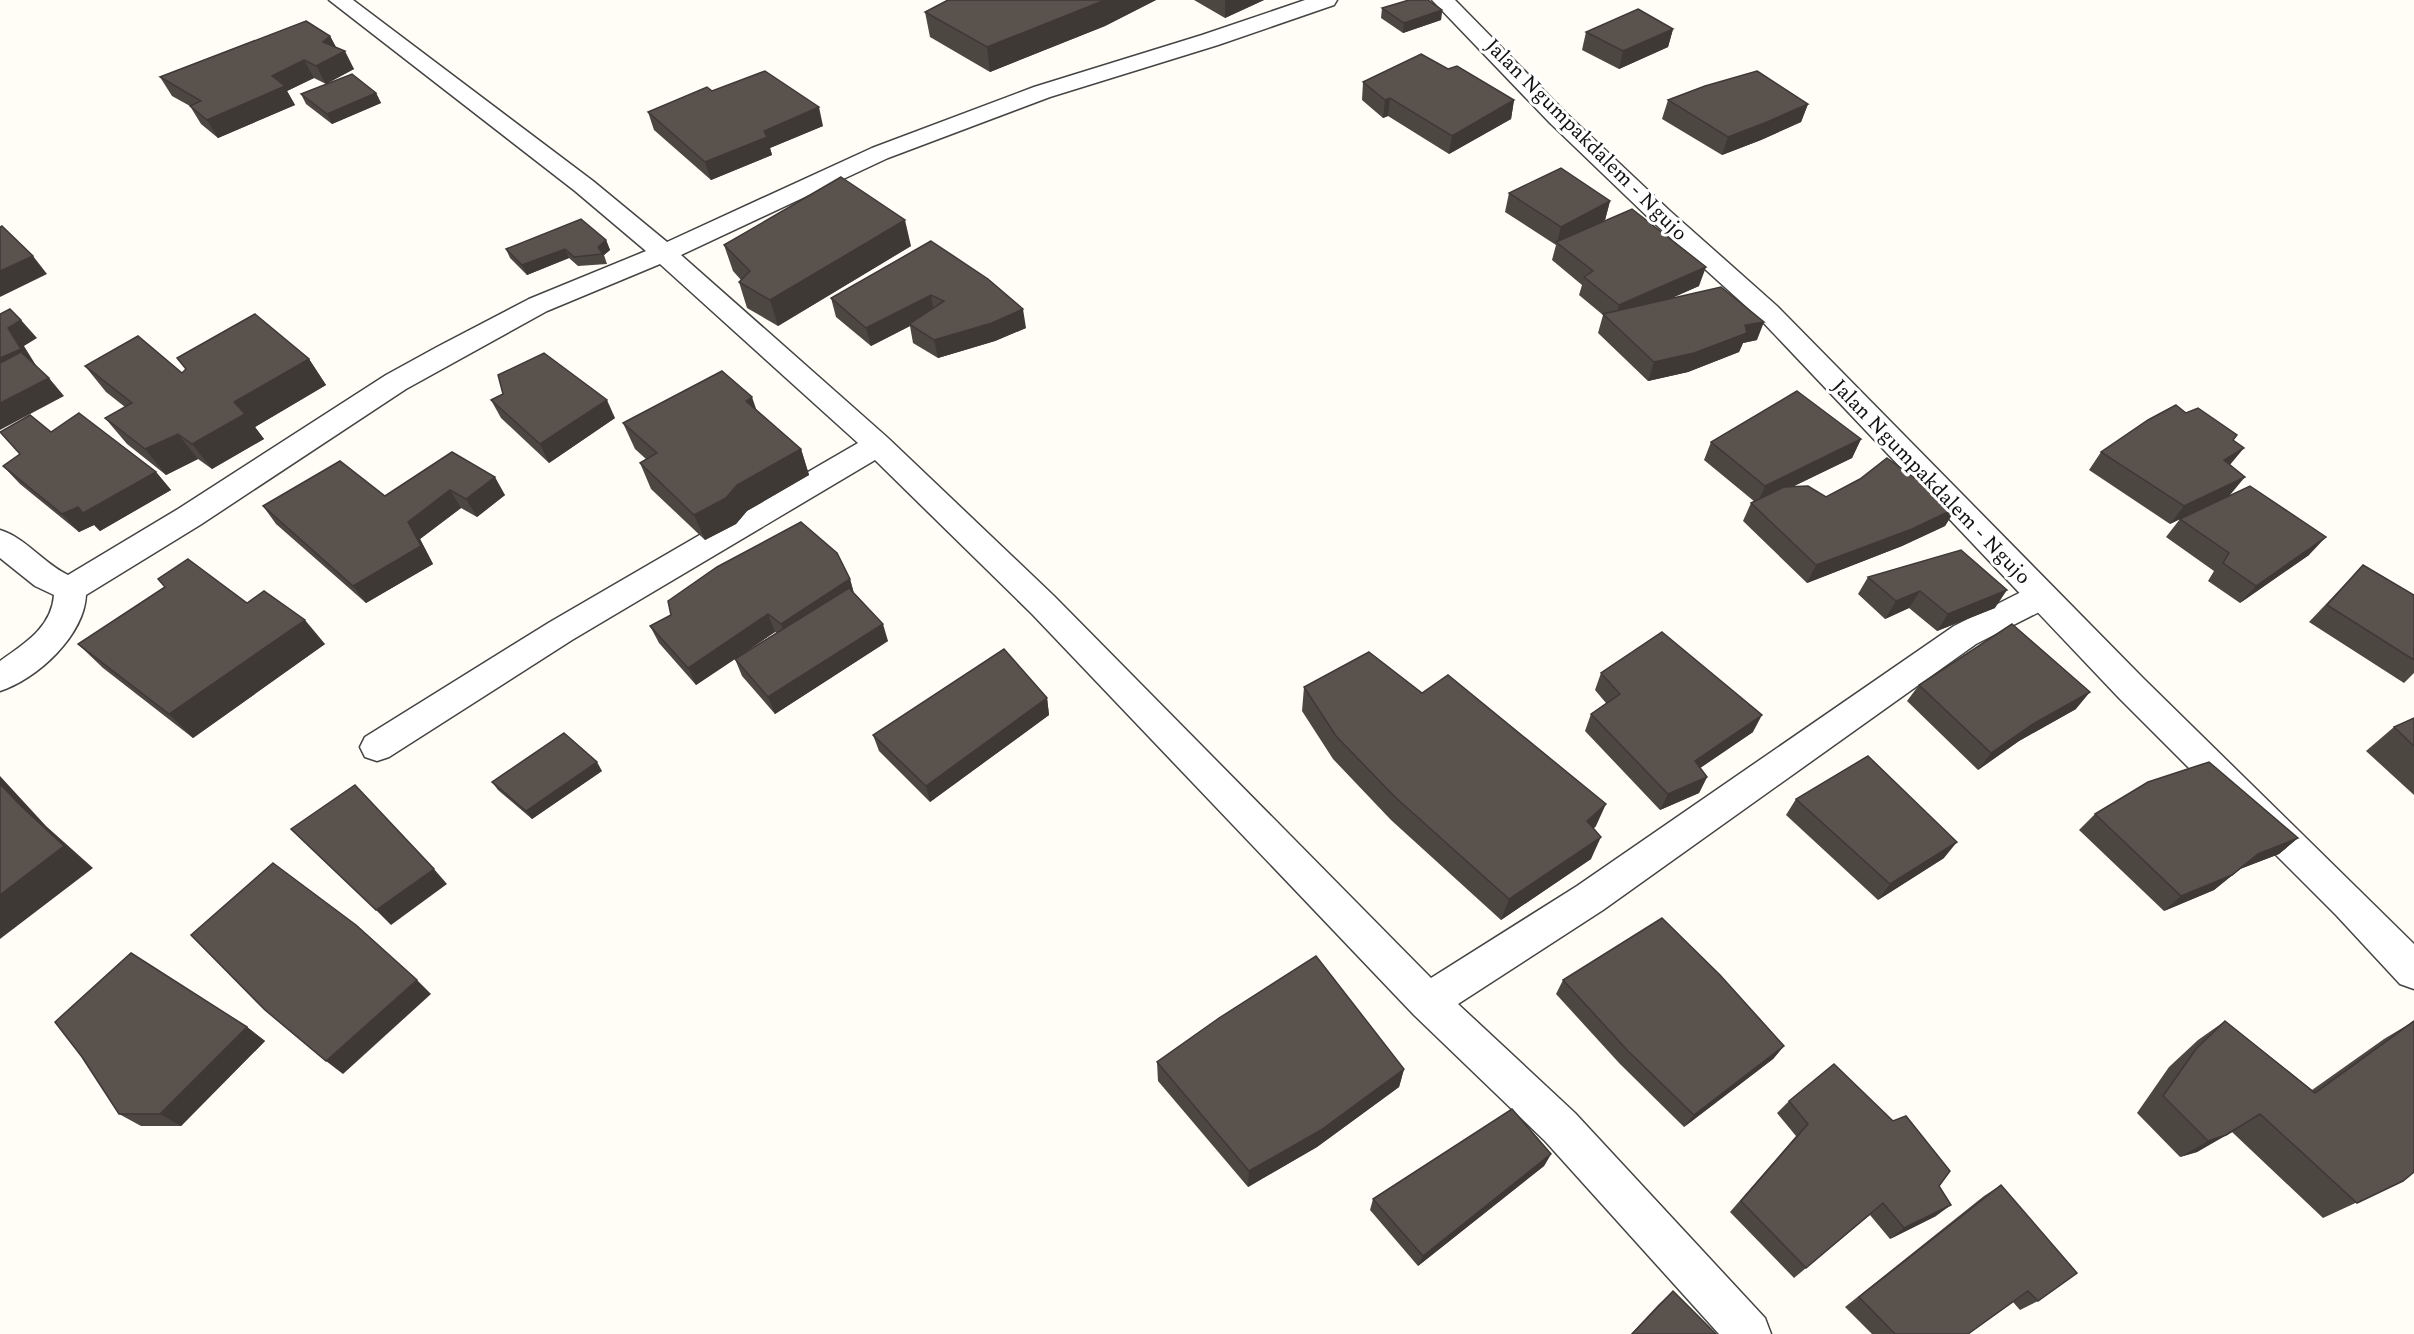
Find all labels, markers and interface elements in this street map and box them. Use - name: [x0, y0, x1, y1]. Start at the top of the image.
- street label: Jalan Ngumpakdalem - Ngujo: [1477, 31, 1695, 249]
- street label: Jalan Ngumpakdalem - Ngujo: [1824, 372, 2038, 592]

